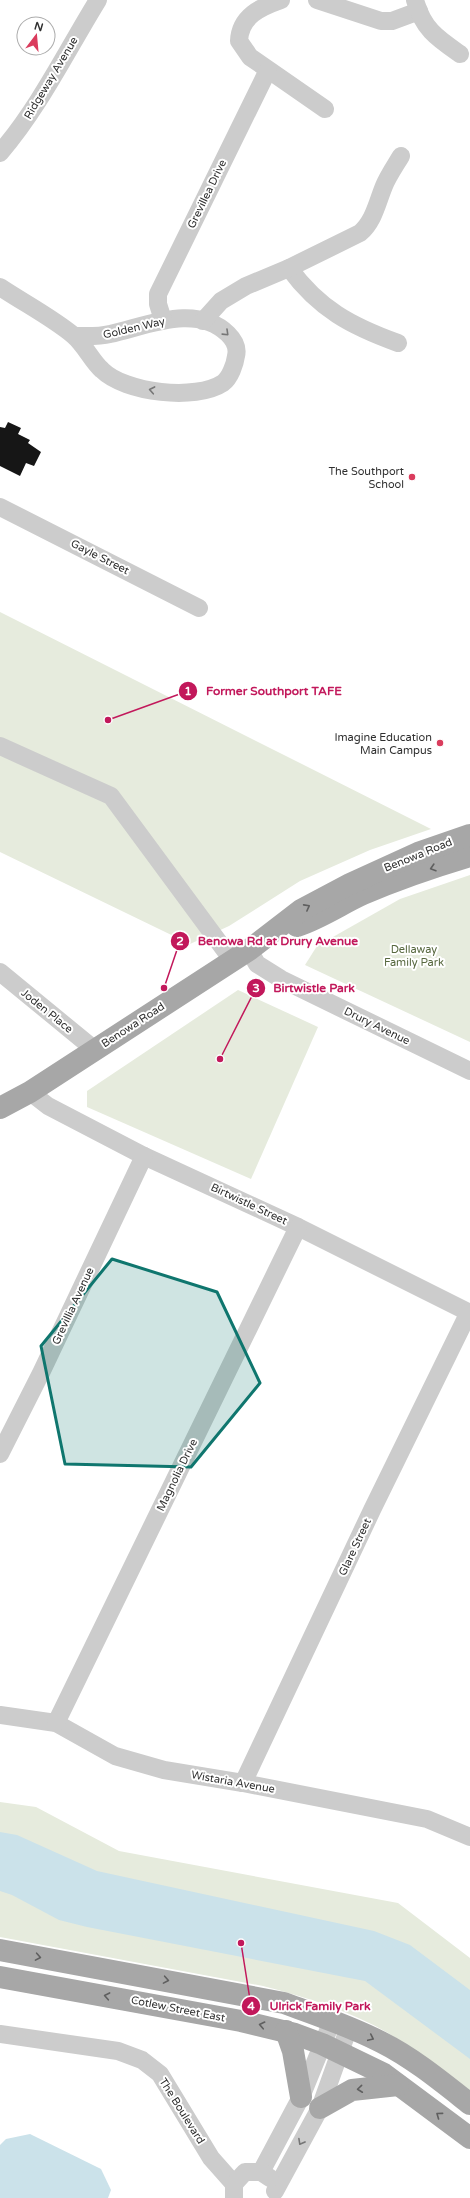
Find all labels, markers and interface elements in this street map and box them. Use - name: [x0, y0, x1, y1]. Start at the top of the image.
- north arrow: [16, 16, 56, 56]
- text: N: [33, 19, 45, 34]
- street label: Ridgeway Avenue: [21, 35, 81, 121]
- street label: Grevillea Drive: [185, 157, 229, 231]
- street label: Golden Way: [102, 315, 166, 341]
- one-way arrow: [221, 328, 229, 336]
- one-way arrow: [149, 386, 155, 394]
- place label: The Southport School: [328, 465, 404, 491]
- marker: The Southport School: [407, 472, 417, 482]
- street label: Gayle Street: [69, 537, 131, 577]
- callout: Former Southport TAFE: [178, 679, 350, 703]
- text: 1: [184, 684, 192, 698]
- text: Former Southport TAFE: [206, 684, 342, 699]
- place label: Imagine Education Main Campus: [334, 731, 432, 757]
- marker: Imagine Education Main Campus: [435, 738, 445, 748]
- street label: Benowa Road: [382, 835, 454, 875]
- one-way arrow: [429, 863, 436, 872]
- one-way arrow: [303, 904, 310, 911]
- callout: Benowa Rd at Drury Avenue: [170, 929, 367, 953]
- text: 2: [176, 934, 184, 948]
- text: Benowa Rd at Drury Avenue: [198, 934, 358, 949]
- park label: Dellaway Family Park: [384, 943, 444, 969]
- callout: Birtwistle Park: [246, 976, 363, 1000]
- text: 3: [252, 981, 260, 995]
- text: Birtwistle Park: [273, 981, 355, 995]
- street label: Joden Place: [18, 986, 76, 1036]
- street label: Benowa Road: [99, 1000, 167, 1050]
- street label: Drury Avenue: [342, 1004, 412, 1048]
- street label: Birtwistle Street: [209, 1181, 289, 1227]
- street label: Grevillia Avenue: [49, 1265, 97, 1347]
- street label: Magnolia Drive: [154, 1437, 200, 1513]
- street label: Glare Street: [336, 1516, 374, 1578]
- street label: Wistaria Avenue: [190, 1768, 276, 1796]
- one-way arrow: [35, 1952, 41, 1961]
- one-way arrow: [163, 1976, 169, 1984]
- one-way arrow: [103, 1992, 110, 2001]
- street label: Cotlew Street East: [130, 1993, 226, 2025]
- callout: Ulrick Family Park: [241, 1994, 378, 2018]
- text: 4: [247, 1999, 255, 2013]
- text: Ulrick Family Park: [270, 1999, 371, 2014]
- one-way arrow: [259, 2022, 265, 2030]
- one-way arrow: [367, 2033, 375, 2041]
- street label: The Boulevard: [157, 2076, 207, 2146]
- one-way arrow: [357, 2084, 363, 2093]
- one-way arrow: [436, 2113, 443, 2120]
- one-way arrow: [299, 2138, 306, 2145]

